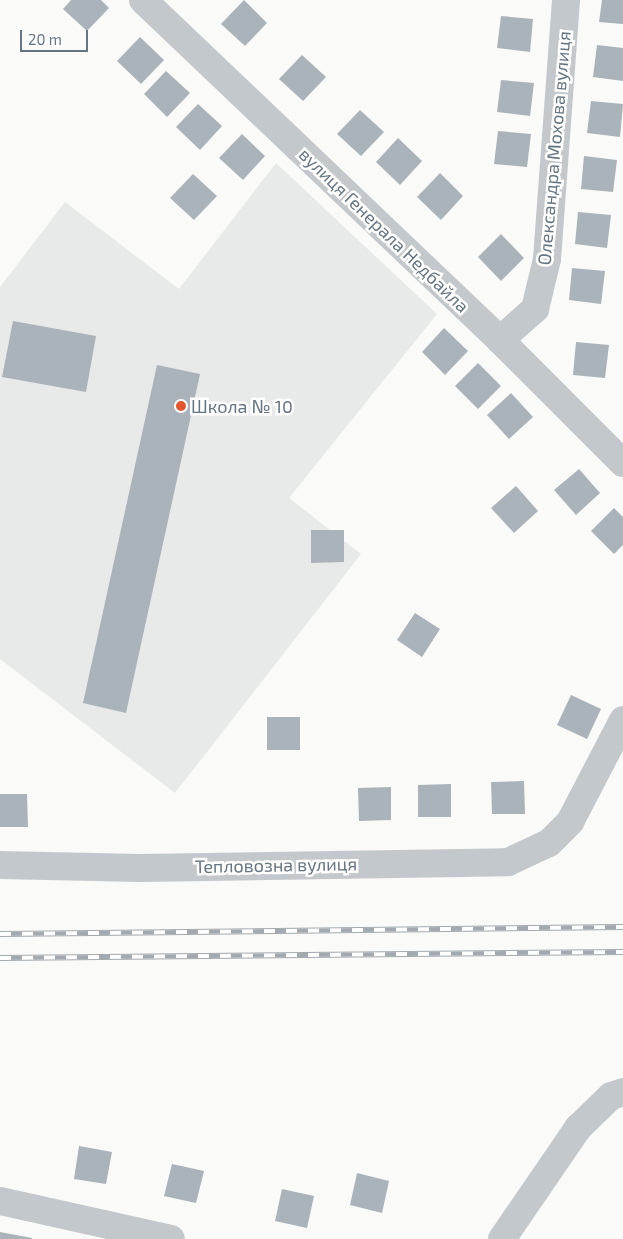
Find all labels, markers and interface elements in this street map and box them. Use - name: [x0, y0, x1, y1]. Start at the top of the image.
- scale bar: [22, 20, 90, 52]
- text: 20 m: [28, 30, 62, 48]
- street label: Олександра Мохова вулиця: [533, 30, 575, 266]
- street label: вулиця Генерала Недбайла: [295, 143, 473, 317]
- place label: Школа № 10: [191, 395, 293, 417]
- marker: Школа № 10: [175, 400, 187, 412]
- street label: Тепловозна вулиця: [195, 853, 357, 877]

